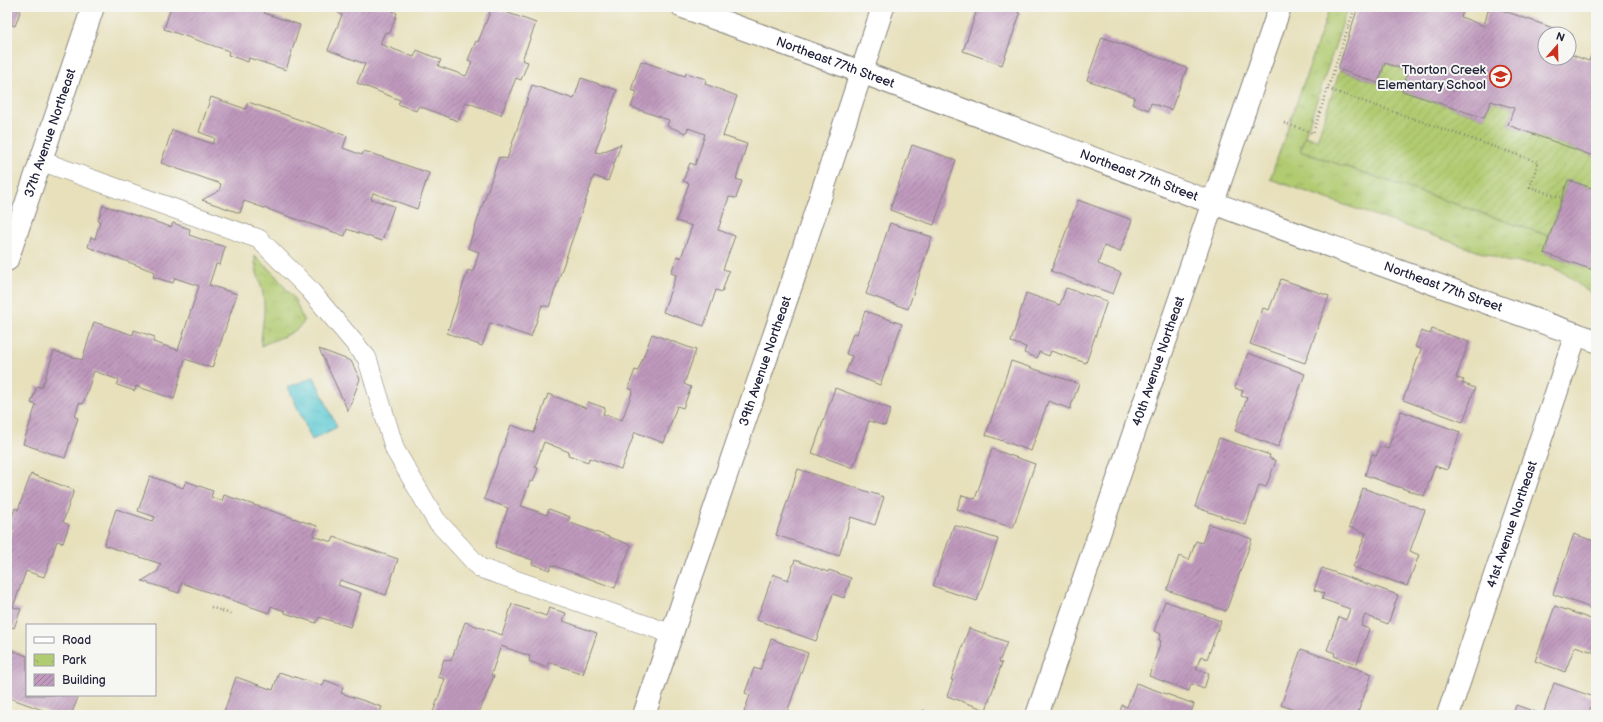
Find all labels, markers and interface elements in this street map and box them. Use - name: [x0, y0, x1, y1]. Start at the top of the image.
- north arrow: [1537, 26, 1577, 66]
- text: N: [1554, 30, 1566, 45]
- street label: Northeast 77th Street: [774, 33, 897, 92]
- place label: Thorton Creek Elementary School: [1377, 62, 1487, 93]
- school or university icon: Thorton Creek Elementary School: [1488, 64, 1514, 90]
- street label: 37th Avenue Northeast: [21, 67, 79, 200]
- street label: Northeast 77th Street: [1078, 146, 1200, 205]
- street label: Northeast 77th Street: [1382, 258, 1505, 316]
- street label: 39th Avenue Northeast: [736, 294, 795, 428]
- street label: 40th Avenue Northeast: [1129, 294, 1188, 428]
- street label: 41st Avenue Northeast: [1483, 459, 1541, 590]
- legend: [26, 624, 156, 696]
- text: Road: [62, 633, 91, 648]
- text: Park: [62, 653, 86, 668]
- text: Building: [62, 673, 106, 688]

